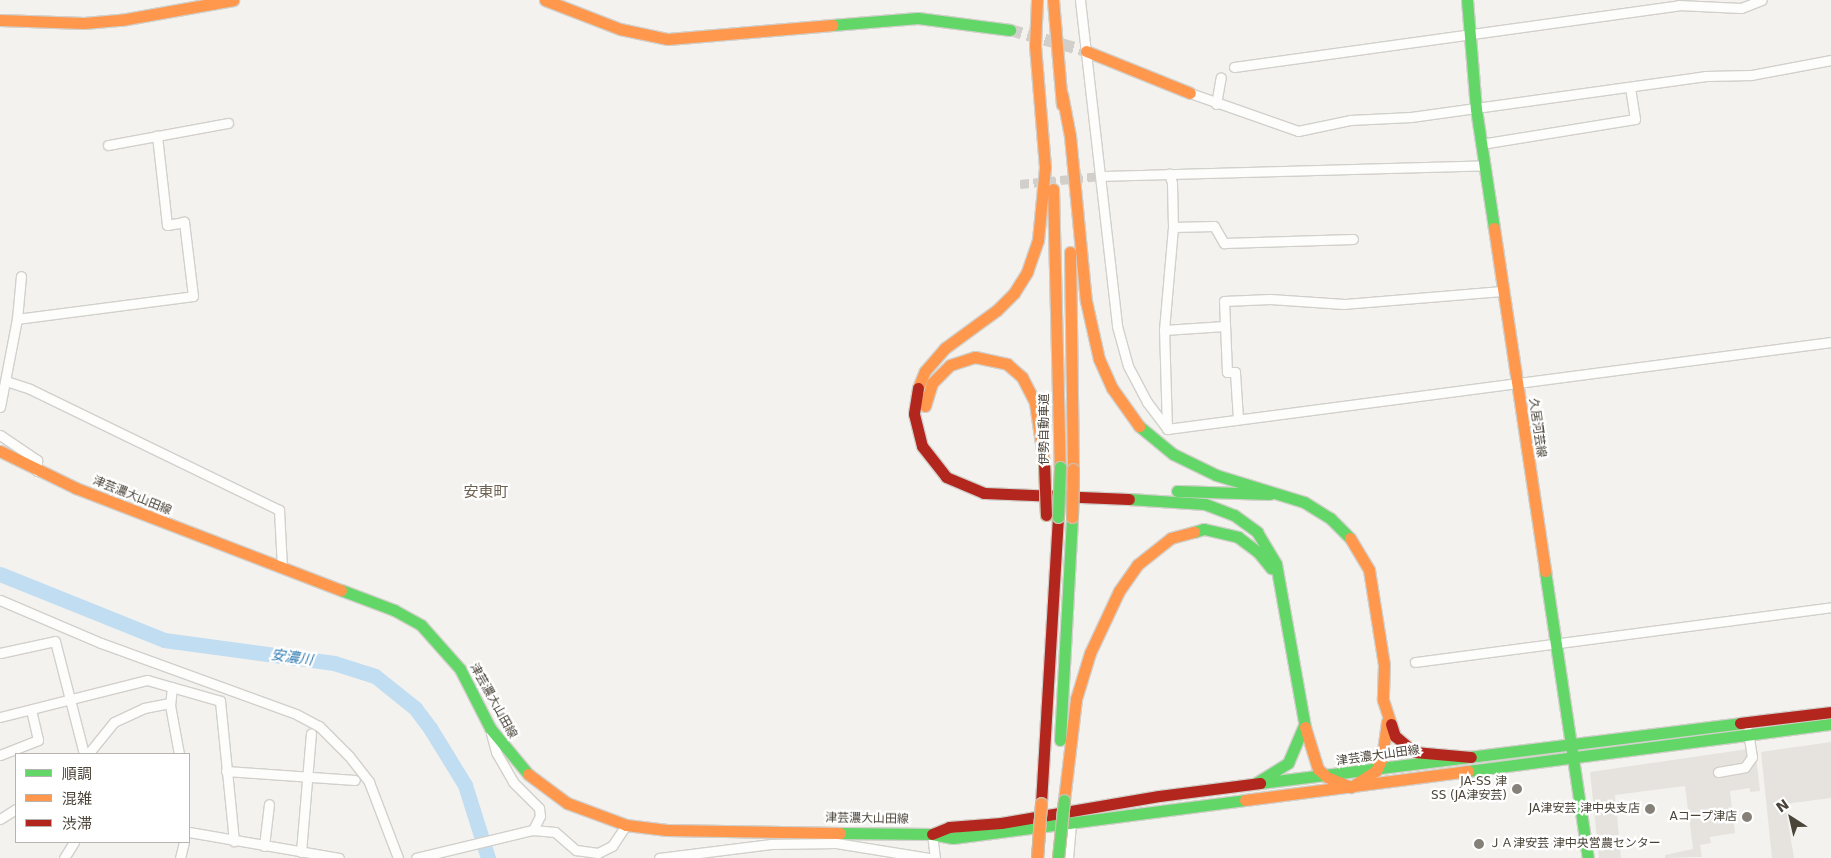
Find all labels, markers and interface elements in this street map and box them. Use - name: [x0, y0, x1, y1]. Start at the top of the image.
- street label: 伊勢自動車道: [1038, 393, 1052, 465]
- street label: 久居河芸線: [1526, 397, 1548, 459]
- street label: 津芸濃大山田線: [90, 474, 174, 518]
- district label: 安東町: [464, 484, 508, 502]
- water label: 安濃川: [270, 646, 314, 668]
- street label: 津芸濃大山田線: [466, 661, 520, 741]
- street label: 津芸濃大山田線: [1335, 743, 1421, 769]
- legend: [15, 753, 190, 843]
- text: 順調: [62, 765, 92, 783]
- place label: JA-SS 津 SS (JA津安芸): [1431, 775, 1507, 803]
- marker: JA-SS 津 SS (JA津安芸): [1511, 783, 1523, 795]
- text: 混雑: [62, 790, 92, 808]
- north arrow: [1766, 793, 1816, 843]
- text: N: [1773, 796, 1792, 816]
- place label: JA津安芸 津中央支店: [1529, 802, 1640, 816]
- marker: JA津安芸 津中央支店: [1644, 803, 1656, 815]
- place label: Aコープ津店: [1669, 810, 1737, 824]
- street label: 津芸濃大山田線: [825, 811, 909, 827]
- marker: Aコープ津店: [1741, 811, 1753, 823]
- text: 渋滞: [62, 815, 92, 833]
- place label: ＪＡ津安芸 津中央営農センター: [1489, 837, 1661, 851]
- marker: ＪＡ津安芸 津中央営農センター: [1473, 838, 1485, 850]

